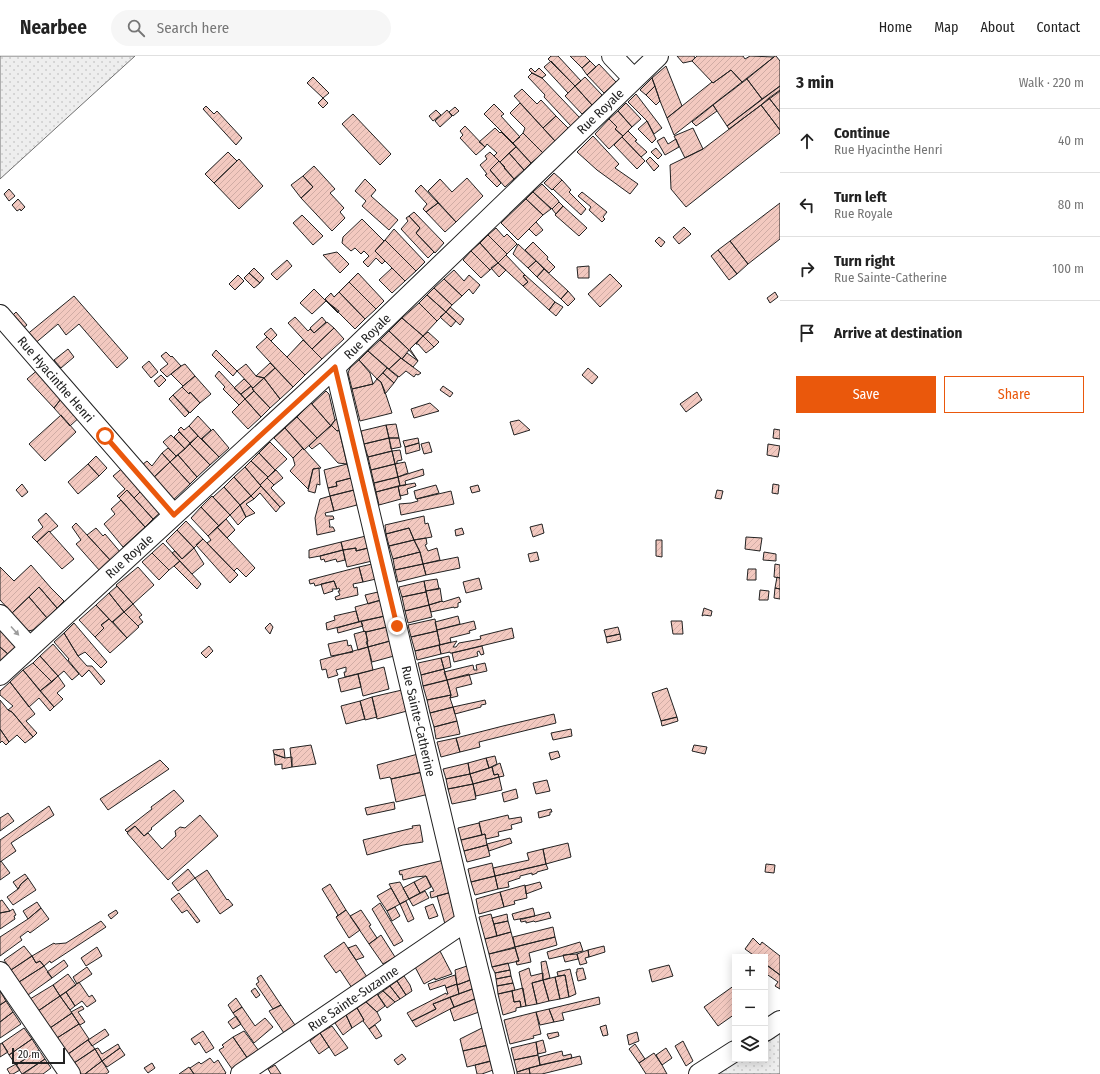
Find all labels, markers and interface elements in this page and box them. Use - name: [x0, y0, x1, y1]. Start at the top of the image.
- search box: [111, 10, 391, 46]
- text: Nearbee: [20, 16, 87, 39]
- icon: search: [125, 17, 147, 39]
- text: Search here: [157, 19, 229, 37]
- text: Home: [879, 19, 912, 36]
- text: Map: [934, 19, 958, 36]
- text: About: [980, 19, 1015, 36]
- text: Contact: [1037, 19, 1080, 36]
- text: 3 min: [796, 72, 834, 93]
- text: Walk · 220 m: [1019, 75, 1084, 90]
- street label: Rue Royale: [574, 86, 627, 137]
- text: Continue: [834, 124, 890, 142]
- icon: ahead: [796, 130, 818, 152]
- text: 40 m: [1058, 133, 1084, 148]
- text: Rue Hyacinthe Henri: [834, 142, 942, 157]
- text: Turn left: [834, 188, 887, 206]
- icon: left: [796, 194, 818, 216]
- text: 80 m: [1058, 197, 1084, 212]
- text: Rue Royale: [834, 206, 893, 221]
- text: Turn right: [834, 252, 895, 270]
- icon: right: [796, 258, 818, 280]
- text: 100 m: [1052, 261, 1084, 276]
- text: Rue Sainte-Catherine: [834, 270, 947, 285]
- street label: Rue Royale: [341, 311, 394, 362]
- icon: arrive: [796, 322, 818, 344]
- text: Arrive at destination: [834, 324, 962, 342]
- street label: Rue Hyacinthe Henri: [14, 333, 97, 425]
- button: Save: [796, 376, 936, 413]
- button: Share: [944, 376, 1084, 413]
- route start: [96, 427, 114, 445]
- street label: Rue Royale: [103, 531, 156, 582]
- route end: [388, 617, 406, 635]
- one-way arrow: [10, 626, 19, 636]
- street label: Rue Sainte-Catherine: [398, 664, 439, 778]
- map controls: [732, 954, 768, 1062]
- button: +: [732, 954, 768, 990]
- street label: Rue Sainte-Suzanne: [305, 963, 401, 1034]
- button: −: [732, 990, 768, 1026]
- button: layers: [732, 1026, 768, 1062]
- scale bar: [12, 1046, 65, 1065]
- text: 20 m: [18, 1048, 40, 1061]

